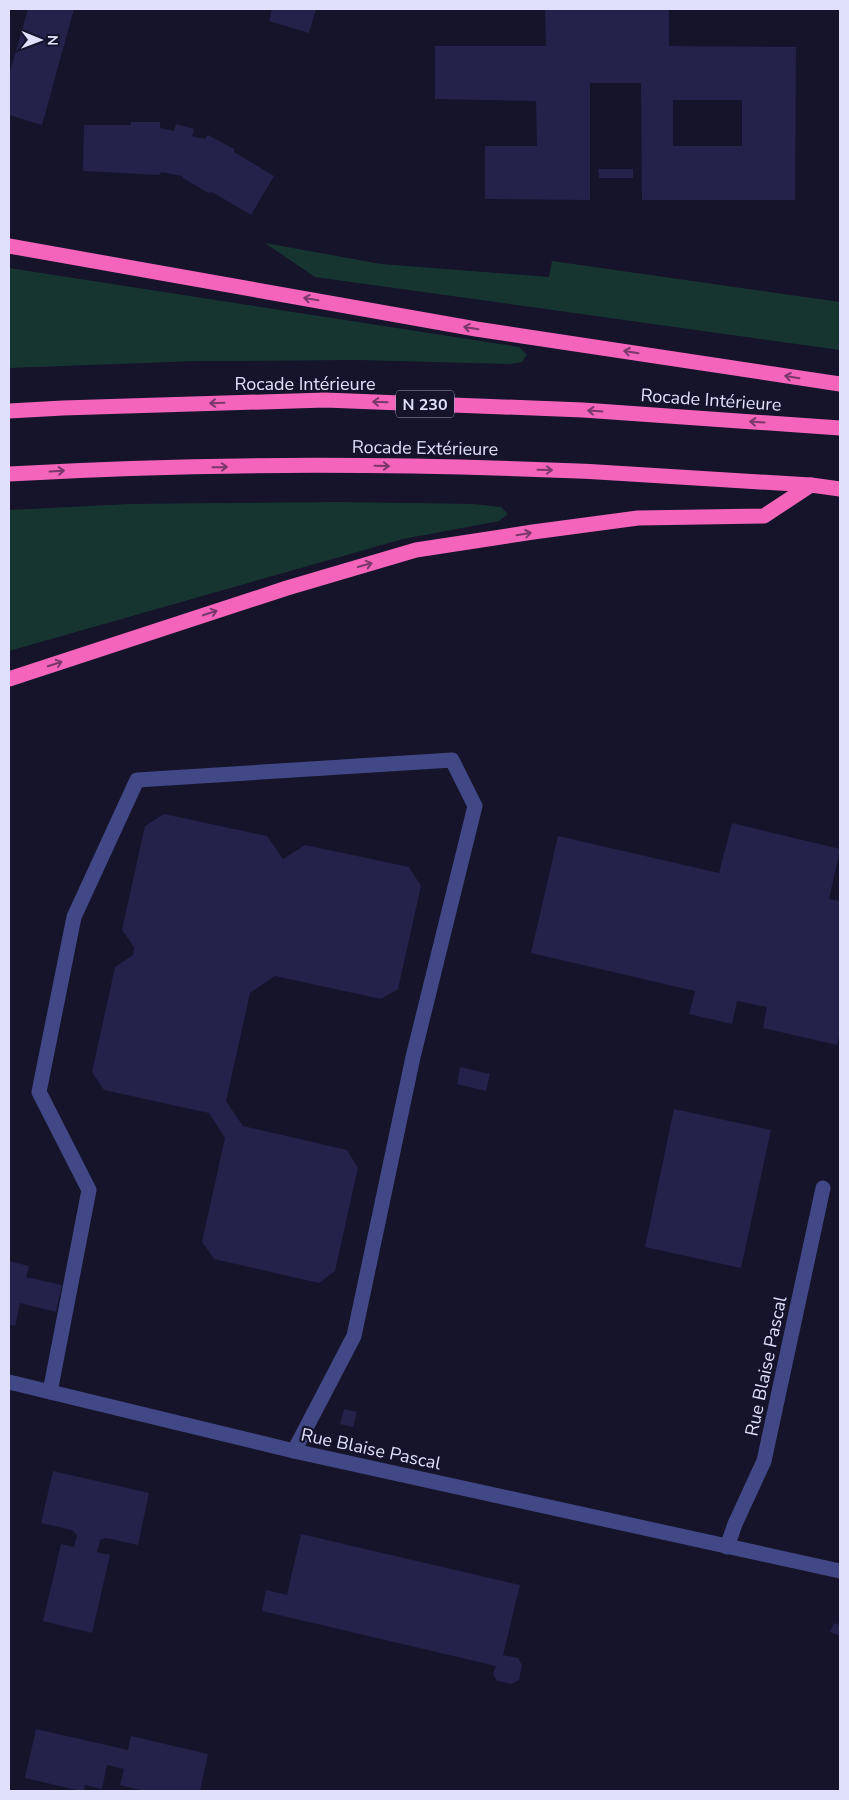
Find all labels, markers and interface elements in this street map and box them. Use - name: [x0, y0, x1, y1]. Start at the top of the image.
- north arrow: [15, 15, 65, 65]
- text: N: [43, 35, 62, 46]
- one-way arrow: [303, 294, 319, 304]
- one-way arrow: [463, 322, 479, 332]
- one-way arrow: [624, 347, 640, 357]
- street label: Rocade Intérieure: [234, 372, 376, 396]
- one-way arrow: [784, 372, 800, 382]
- street label: Rocade Intérieure: [640, 383, 782, 417]
- road number: N 230: [396, 390, 454, 418]
- one-way arrow: [372, 397, 388, 407]
- one-way arrow: [210, 398, 226, 408]
- one-way arrow: [587, 406, 603, 415]
- one-way arrow: [749, 418, 765, 427]
- street label: Rocade Extérieure: [352, 435, 498, 461]
- one-way arrow: [374, 461, 390, 471]
- one-way arrow: [212, 462, 228, 472]
- one-way arrow: [536, 465, 552, 475]
- one-way arrow: [49, 467, 65, 476]
- one-way arrow: [515, 528, 531, 538]
- one-way arrow: [356, 560, 372, 570]
- one-way arrow: [201, 608, 217, 618]
- one-way arrow: [47, 659, 62, 668]
- street label: Rue Blaise Pascal: [739, 1293, 793, 1438]
- street label: Rue Blaise Pascal: [299, 1422, 444, 1476]

